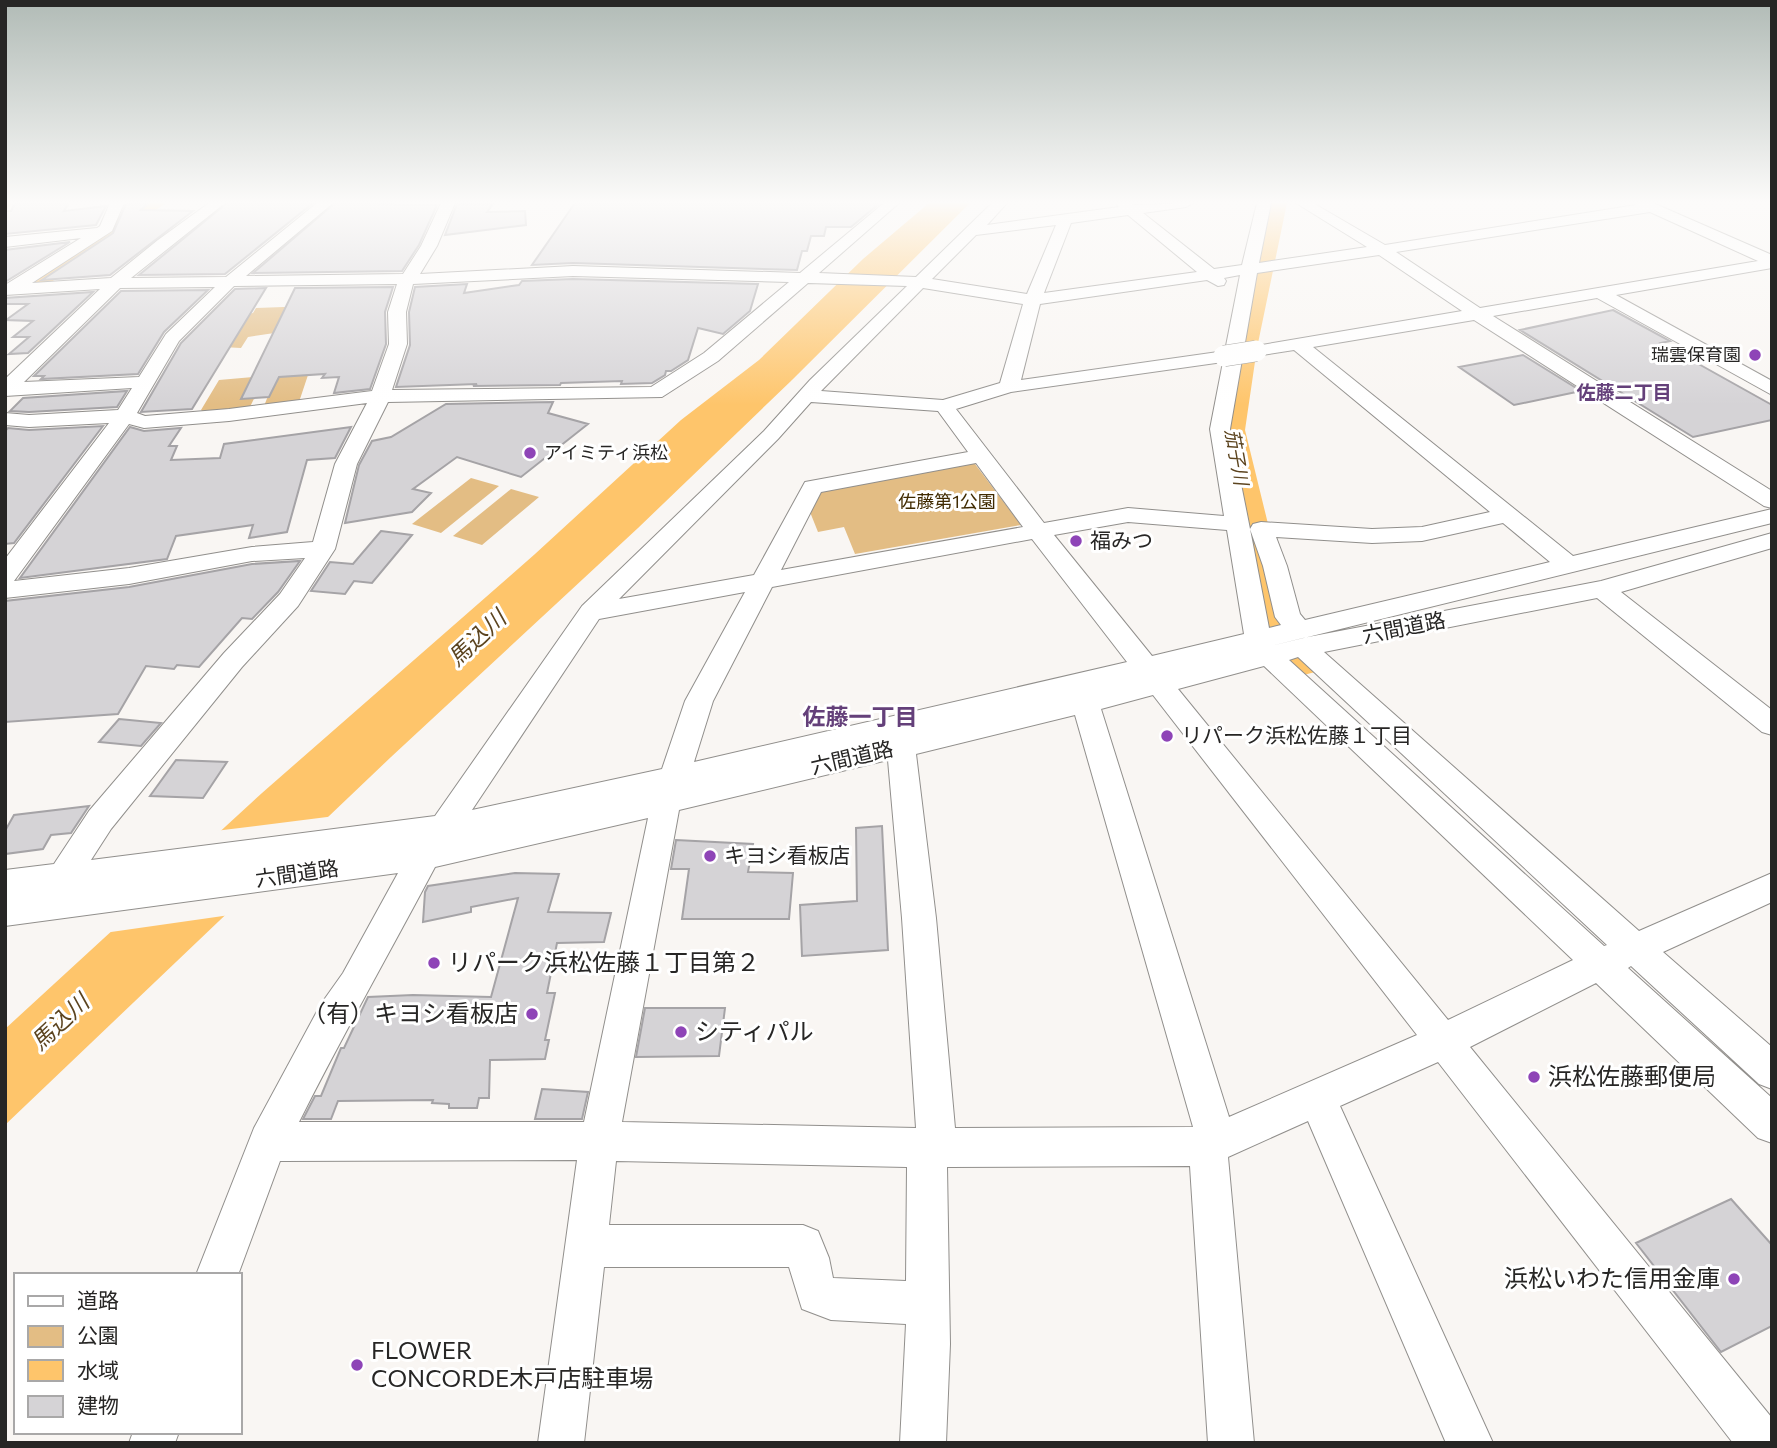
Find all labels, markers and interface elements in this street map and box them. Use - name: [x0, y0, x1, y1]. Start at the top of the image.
- place label: 瑞雲保育園: [1651, 343, 1741, 365]
- marker: 瑞雲保育園: [1747, 347, 1763, 363]
- district label: 佐藤二丁目: [1576, 380, 1672, 403]
- water label: 茄子川: [1221, 427, 1254, 489]
- place label: アイミティ浜松: [544, 441, 668, 463]
- marker: アイミティ浜松: [522, 445, 538, 461]
- park label: 佐藤第1公園: [898, 490, 996, 512]
- place label: 福みつ: [1090, 527, 1153, 552]
- marker: 福みつ: [1068, 533, 1084, 549]
- water label: 馬込川: [442, 601, 513, 671]
- street label: 六間道路: [1360, 606, 1447, 647]
- district label: 佐藤一丁目: [803, 702, 918, 730]
- place label: リパーク浜松佐藤１丁目: [1181, 722, 1412, 747]
- marker: リパーク浜松佐藤１丁目: [1159, 728, 1175, 744]
- street label: 六間道路: [808, 735, 895, 778]
- place label: キヨシ看板店: [724, 842, 850, 867]
- marker: キヨシ看板店: [702, 848, 718, 864]
- street label: 六間道路: [253, 854, 340, 891]
- place label: リパーク浜松佐藤１丁目第２: [448, 947, 760, 976]
- marker: リパーク浜松佐藤１丁目第２: [426, 955, 442, 971]
- water label: 馬込川: [25, 985, 96, 1055]
- place label: （有）キヨシ看板店: [302, 998, 518, 1027]
- marker: （有）キヨシ看板店: [524, 1006, 540, 1022]
- place label: シティパル: [695, 1016, 814, 1045]
- marker: シティパル: [673, 1024, 689, 1040]
- place label: 浜松佐藤郵便局: [1548, 1061, 1716, 1090]
- marker: 浜松佐藤郵便局: [1526, 1069, 1542, 1085]
- place label: 浜松いわた信用金庫: [1504, 1263, 1720, 1292]
- marker: 浜松いわた信用金庫: [1726, 1271, 1742, 1287]
- legend: [14, 1273, 242, 1434]
- text: 道路: [77, 1287, 119, 1312]
- text: 公園: [77, 1322, 119, 1347]
- place label: FLOWER CONCORDE木戸店駐車場: [371, 1335, 653, 1392]
- text: 水域: [77, 1357, 119, 1382]
- marker: FLOWER CONCORDE木戸店駐車場: [349, 1357, 365, 1373]
- text: 建物: [77, 1392, 119, 1417]

